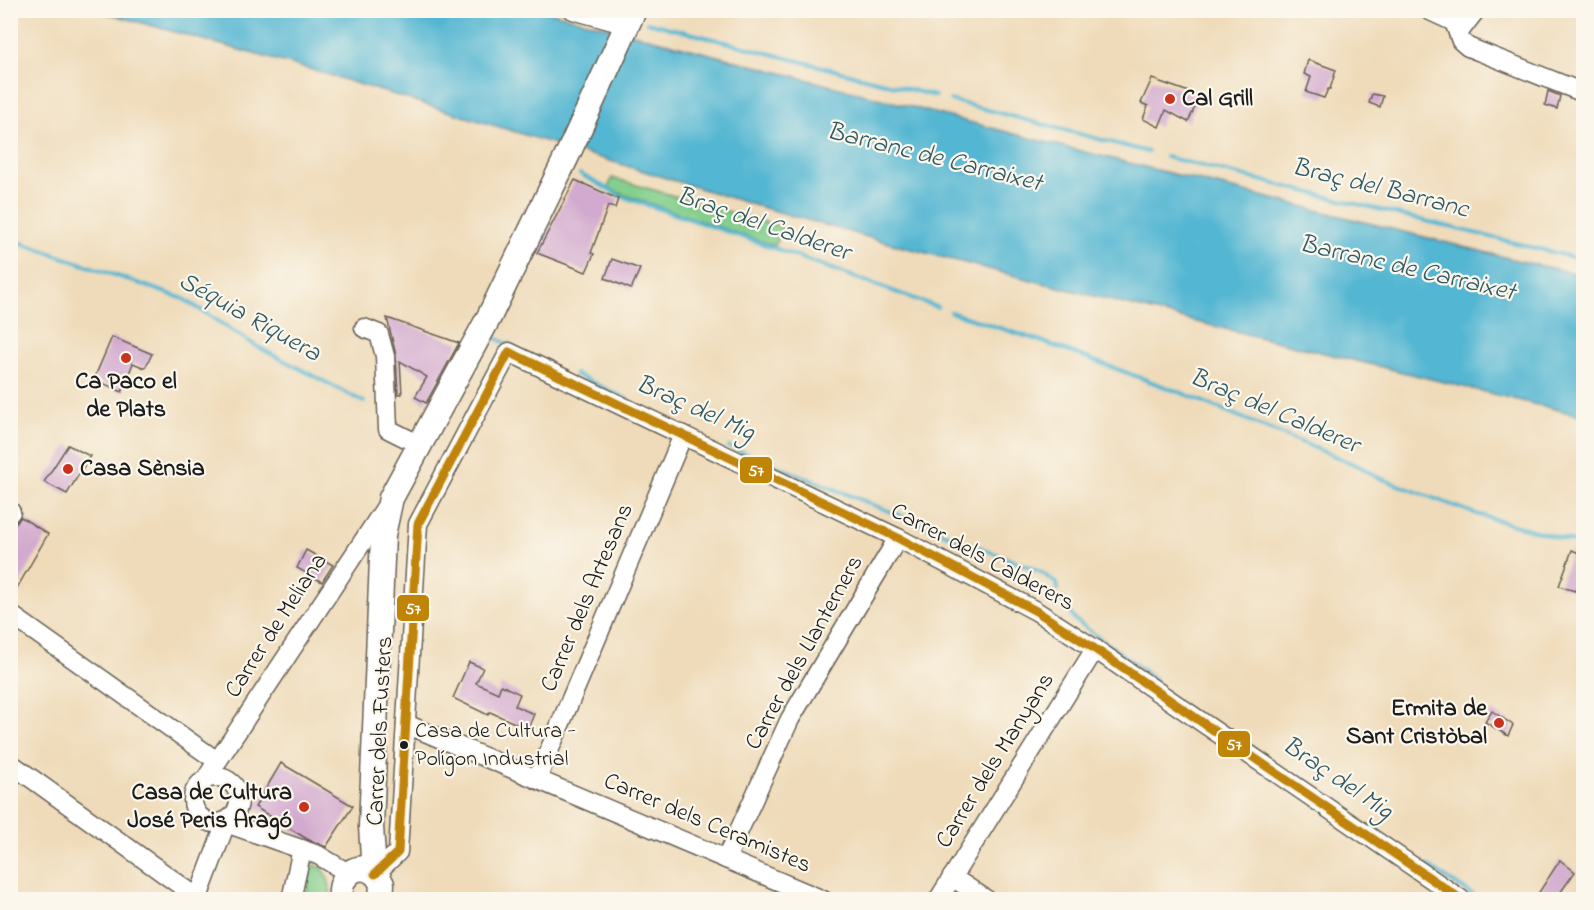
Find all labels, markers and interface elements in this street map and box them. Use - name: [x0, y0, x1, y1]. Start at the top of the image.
- place label: Cal Grill: [1182, 82, 1253, 117]
- marker: Cal Grill: [1163, 92, 1177, 106]
- water label: Barranc de Carraixet: [822, 113, 1048, 204]
- water label: Braç del Barranc: [1288, 149, 1474, 230]
- water label: Braç del Calderer: [671, 177, 858, 273]
- water label: Barranc de Carraixet: [1295, 226, 1521, 313]
- water label: Séquia Riquera: [171, 263, 328, 373]
- marker: Ca Paco el de Plats: [119, 351, 133, 365]
- water label: Braç del Calderer: [1183, 359, 1368, 466]
- place label: Ca Paco el de Plats: [75, 365, 177, 428]
- water label: Braç del Mig: [629, 366, 762, 453]
- place label: Casa Sènsia: [80, 452, 205, 487]
- line badge: 57: [739, 456, 773, 484]
- text: 57: [748, 460, 764, 484]
- marker: Casa Sènsia: [61, 462, 75, 476]
- street label: Carrer dels Calderers: [884, 495, 1080, 621]
- street label: Carrer dels Artesans: [532, 498, 644, 698]
- street label: Carrer de Meliana: [217, 546, 337, 706]
- street label: Carrer dels Llanterners: [737, 549, 873, 757]
- line badge: 57: [396, 594, 430, 622]
- text: 57: [405, 598, 421, 622]
- street label: Carrer dels Fusters: [359, 635, 403, 827]
- street label: Carrer dels Manyans: [928, 666, 1065, 856]
- place label: Ermita de Sant Cristòbal: [1346, 692, 1488, 755]
- place label: Casa de Cultura - Polígon Industrial: [415, 716, 576, 777]
- marker: Ermita de Sant Cristòbal: [1492, 716, 1506, 730]
- water label: Braç del Mig: [1274, 728, 1401, 831]
- line badge: 57: [1217, 730, 1251, 758]
- text: 57: [1226, 734, 1242, 758]
- marker: Casa de Cultura - Polígon Industrial: [398, 739, 410, 751]
- street label: Carrer dels Ceramistes: [598, 764, 816, 884]
- place label: Casa de Cultura José Peris Aragó: [127, 776, 292, 840]
- marker: Casa de Cultura José Peris Aragó: [297, 800, 311, 814]

